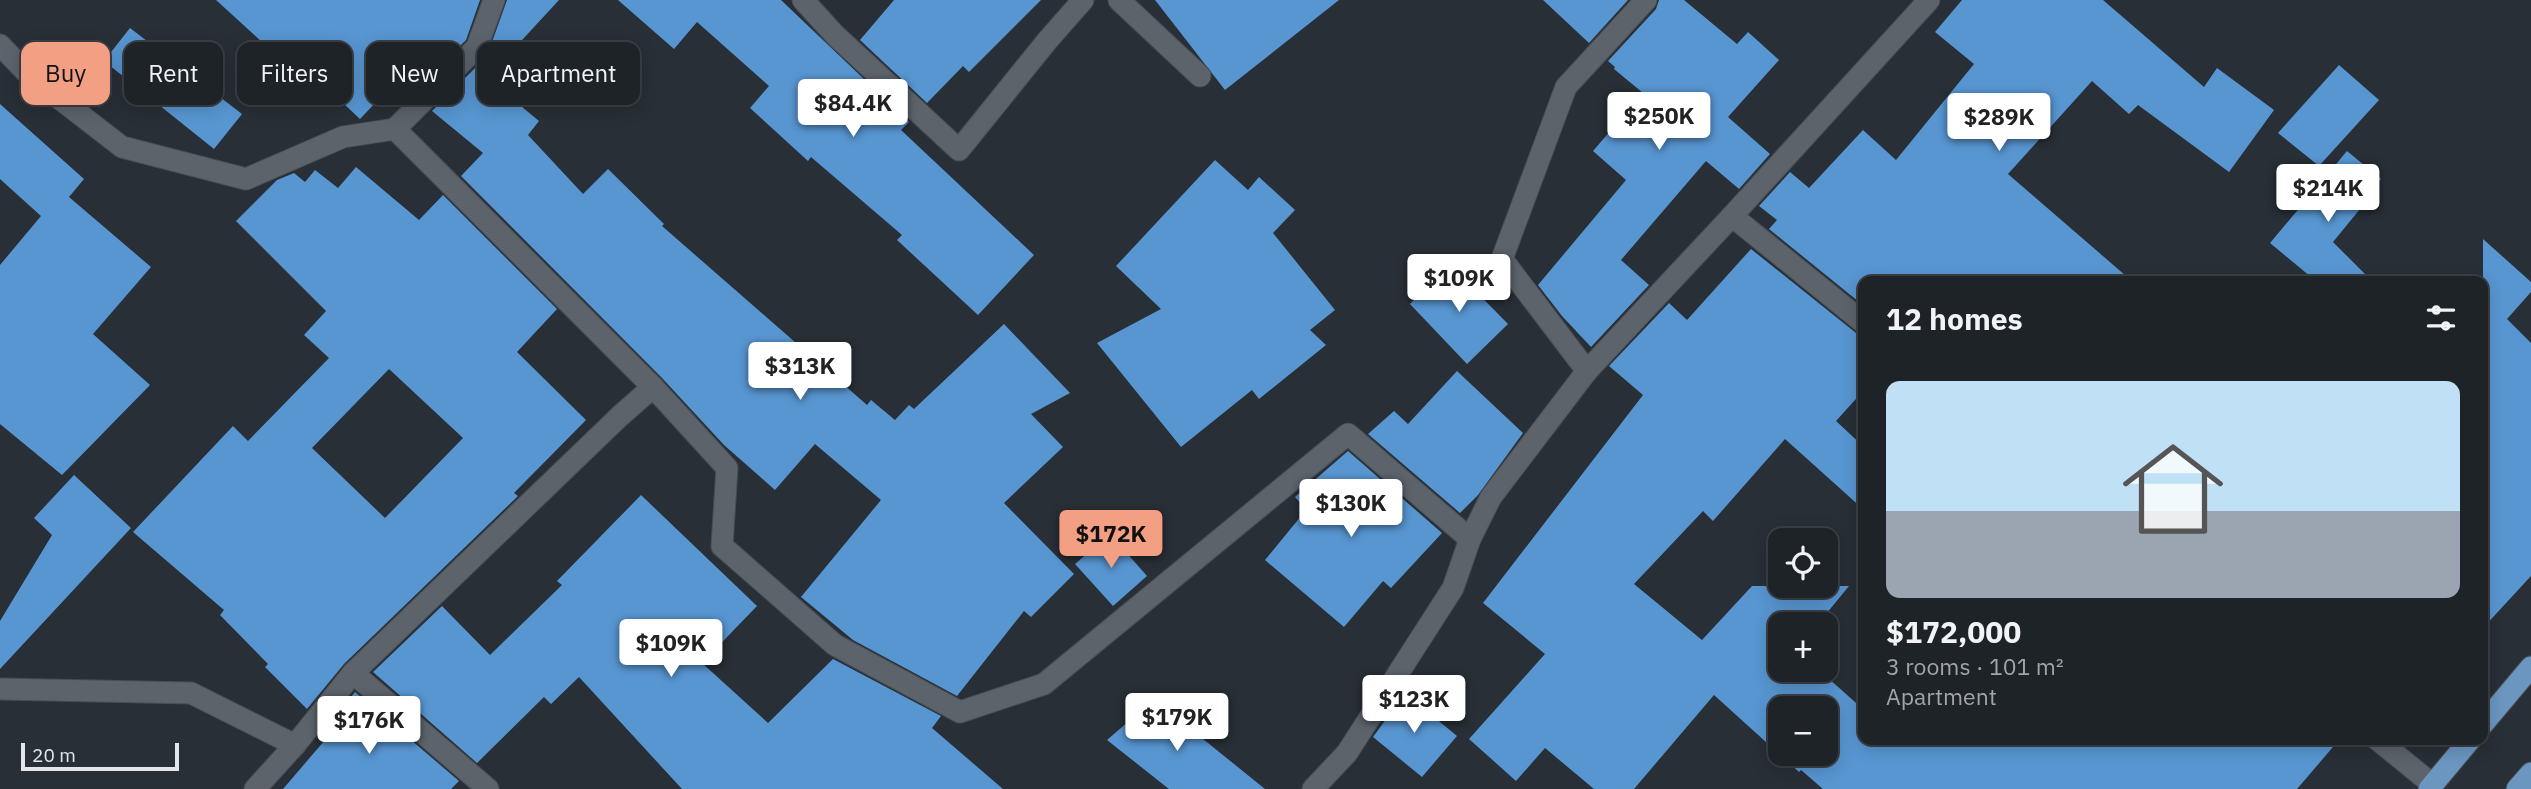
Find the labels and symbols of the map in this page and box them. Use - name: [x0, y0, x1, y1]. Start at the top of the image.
- pin: $84.4K: [796, 80, 910, 139]
- pin: $250K: [1610, 92, 1708, 152]
- pin: $289K: [1950, 94, 2048, 153]
- pin: $214K: [2279, 164, 2377, 224]
- pin: $109K: [1410, 254, 1508, 314]
- pin: $313K: [751, 342, 849, 402]
- pin: $130K: [1302, 480, 1400, 539]
- pin: $172K: [1062, 510, 1160, 570]
- pin: $109K: [622, 620, 720, 679]
- pin: $123K: [1365, 676, 1463, 735]
- pin: $179K: [1128, 694, 1226, 753]
- pin: $176K: [320, 696, 418, 756]
- scale bar: [21, 740, 178, 772]

